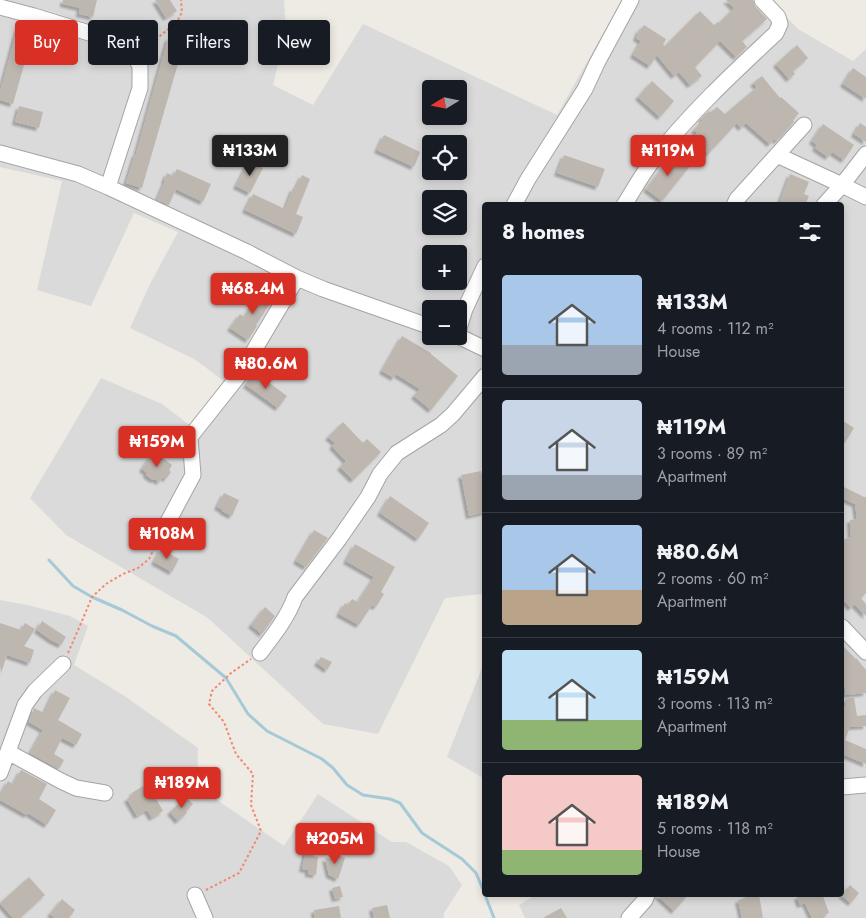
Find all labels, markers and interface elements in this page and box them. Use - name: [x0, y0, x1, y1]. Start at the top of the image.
- chip: Buy: [15, 20, 78, 65]
- chip: Rent: [88, 20, 158, 65]
- chip: Filters: [168, 20, 248, 65]
- chip: New: [258, 20, 330, 65]
- north arrow: [422, 80, 468, 125]
- map controls: [422, 80, 467, 345]
- pin: ₦133M: [215, 134, 285, 177]
- pin: ₦119M: [633, 134, 703, 177]
- button: locate: [422, 135, 467, 180]
- text: ₦133M: [223, 139, 277, 162]
- text: ₦119M: [642, 139, 694, 162]
- button: layers: [422, 190, 467, 235]
- text: 8 homes: [502, 217, 585, 247]
- icon: filters: [796, 218, 824, 246]
- button: +: [422, 245, 467, 290]
- pin: ₦68.4M: [212, 272, 294, 315]
- text: ₦68.4M: [222, 277, 284, 300]
- text: ₦133M: [657, 287, 728, 317]
- icon: home: [542, 295, 602, 355]
- button: −: [422, 300, 467, 345]
- text: 4 rooms · 112 m²: [657, 317, 774, 340]
- text: House: [657, 340, 700, 363]
- pin: ₦80.6M: [225, 348, 307, 390]
- text: ₦80.6M: [235, 352, 297, 375]
- text: ₦119M: [657, 412, 726, 442]
- icon: home: [542, 420, 602, 480]
- pin: ₦159M: [122, 426, 192, 468]
- text: ₦159M: [130, 430, 184, 453]
- text: 3 rooms · 89 m²: [657, 442, 767, 465]
- text: Apartment: [657, 465, 727, 488]
- pin: ₦108M: [132, 518, 202, 560]
- text: ₦108M: [140, 522, 194, 545]
- text: ₦80.6M: [657, 537, 739, 567]
- icon: home: [542, 545, 602, 605]
- text: 2 rooms · 60 m²: [657, 567, 769, 590]
- text: Apartment: [657, 590, 727, 613]
- text: ₦159M: [657, 662, 729, 692]
- icon: home: [542, 670, 602, 730]
- text: 3 rooms · 113 m²: [657, 692, 773, 715]
- text: Apartment: [657, 715, 727, 738]
- pin: ₦189M: [147, 766, 217, 809]
- text: ₦189M: [155, 771, 209, 794]
- text: ₦189M: [657, 787, 729, 817]
- icon: home: [542, 795, 602, 855]
- text: 5 rooms · 118 m²: [657, 817, 773, 840]
- pin: ₦205M: [300, 822, 370, 865]
- text: ₦205M: [306, 827, 364, 850]
- text: House: [657, 840, 700, 863]

